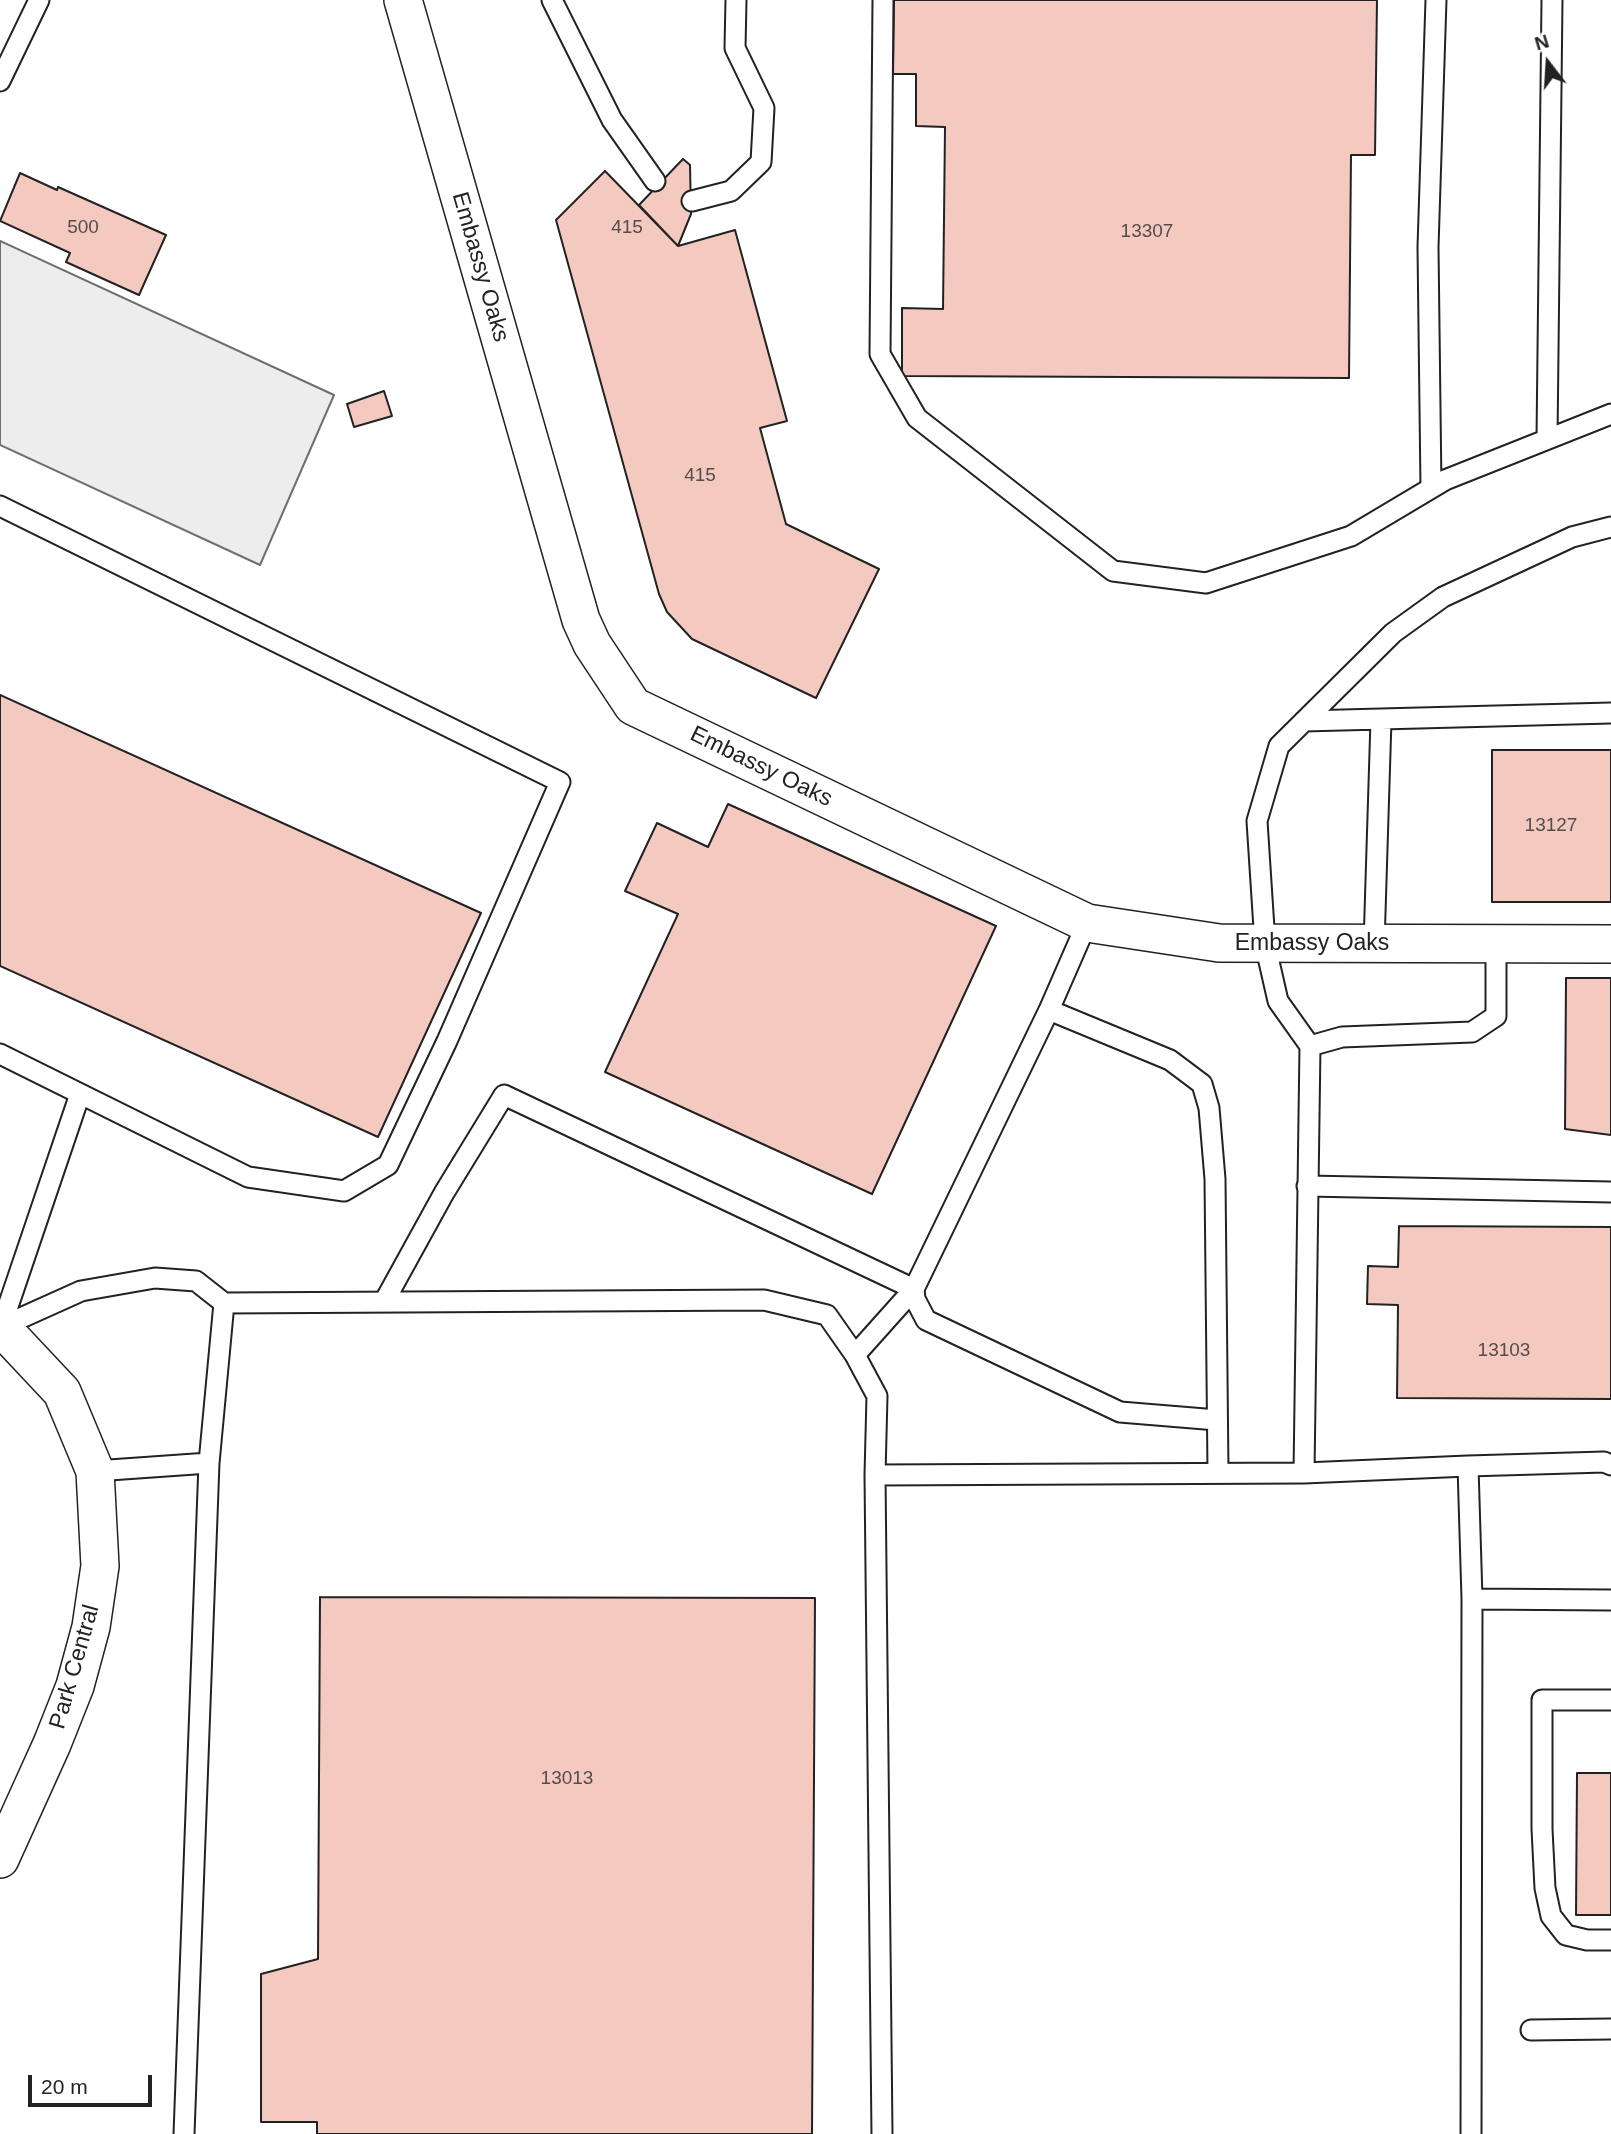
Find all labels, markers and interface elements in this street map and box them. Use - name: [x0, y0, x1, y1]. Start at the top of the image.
- north arrow: [1513, 28, 1583, 98]
- text: N: [1532, 30, 1551, 54]
- street label: Embassy Oaks: [445, 189, 515, 345]
- house number: 500: [67, 217, 99, 239]
- house number: 415: [611, 217, 643, 239]
- house number: 13307: [1121, 221, 1173, 243]
- house number: 415: [684, 465, 716, 487]
- street label: Embassy Oaks: [685, 721, 837, 813]
- house number: 13127: [1525, 815, 1577, 837]
- street label: Embassy Oaks: [1235, 930, 1389, 958]
- house number: 13103: [1478, 1340, 1530, 1362]
- street label: Park Central: [44, 1602, 106, 1732]
- house number: 13013: [541, 1768, 593, 1790]
- scale bar: [32, 2060, 156, 2104]
- text: 20 m: [41, 2075, 88, 2098]

